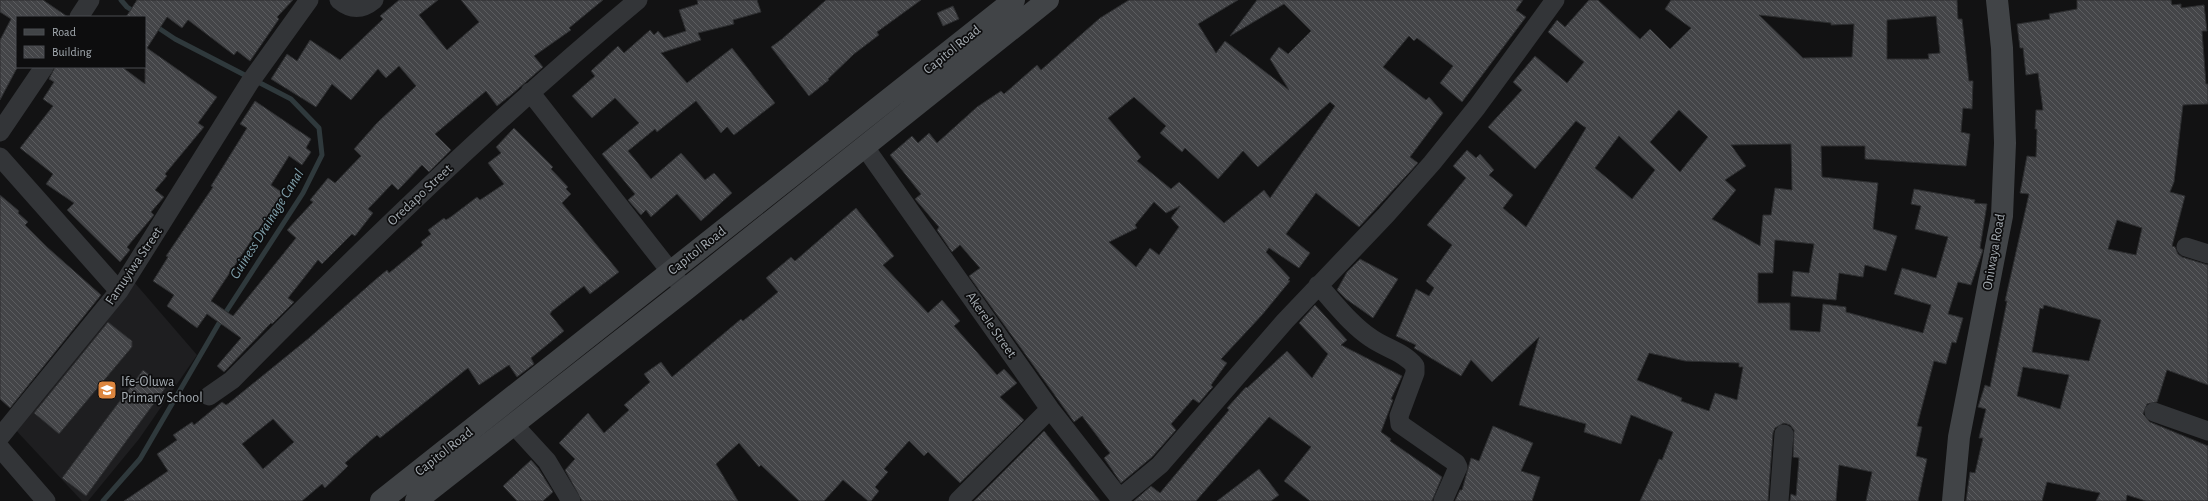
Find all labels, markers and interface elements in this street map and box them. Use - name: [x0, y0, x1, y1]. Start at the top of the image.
- legend: [16, 16, 146, 68]
- street label: Capitol Road: [921, 23, 983, 77]
- text: Road: [52, 26, 76, 38]
- text: Building: [52, 46, 92, 58]
- street label: Oredapo Street: [385, 161, 455, 228]
- water label: Guiness Drainage Canal: [227, 166, 307, 281]
- street label: Oniwaya Road: [1980, 213, 2008, 291]
- street label: Famuyiwa Street: [103, 224, 165, 307]
- street label: Capitol Road: [665, 224, 729, 278]
- street label: Akerele Street: [963, 290, 1019, 361]
- place label: Ife-Oluwa Primary School: [121, 375, 203, 405]
- school or university icon: Ife-Oluwa Primary School: [96, 379, 118, 401]
- street label: Capitol Road: [412, 425, 476, 479]

